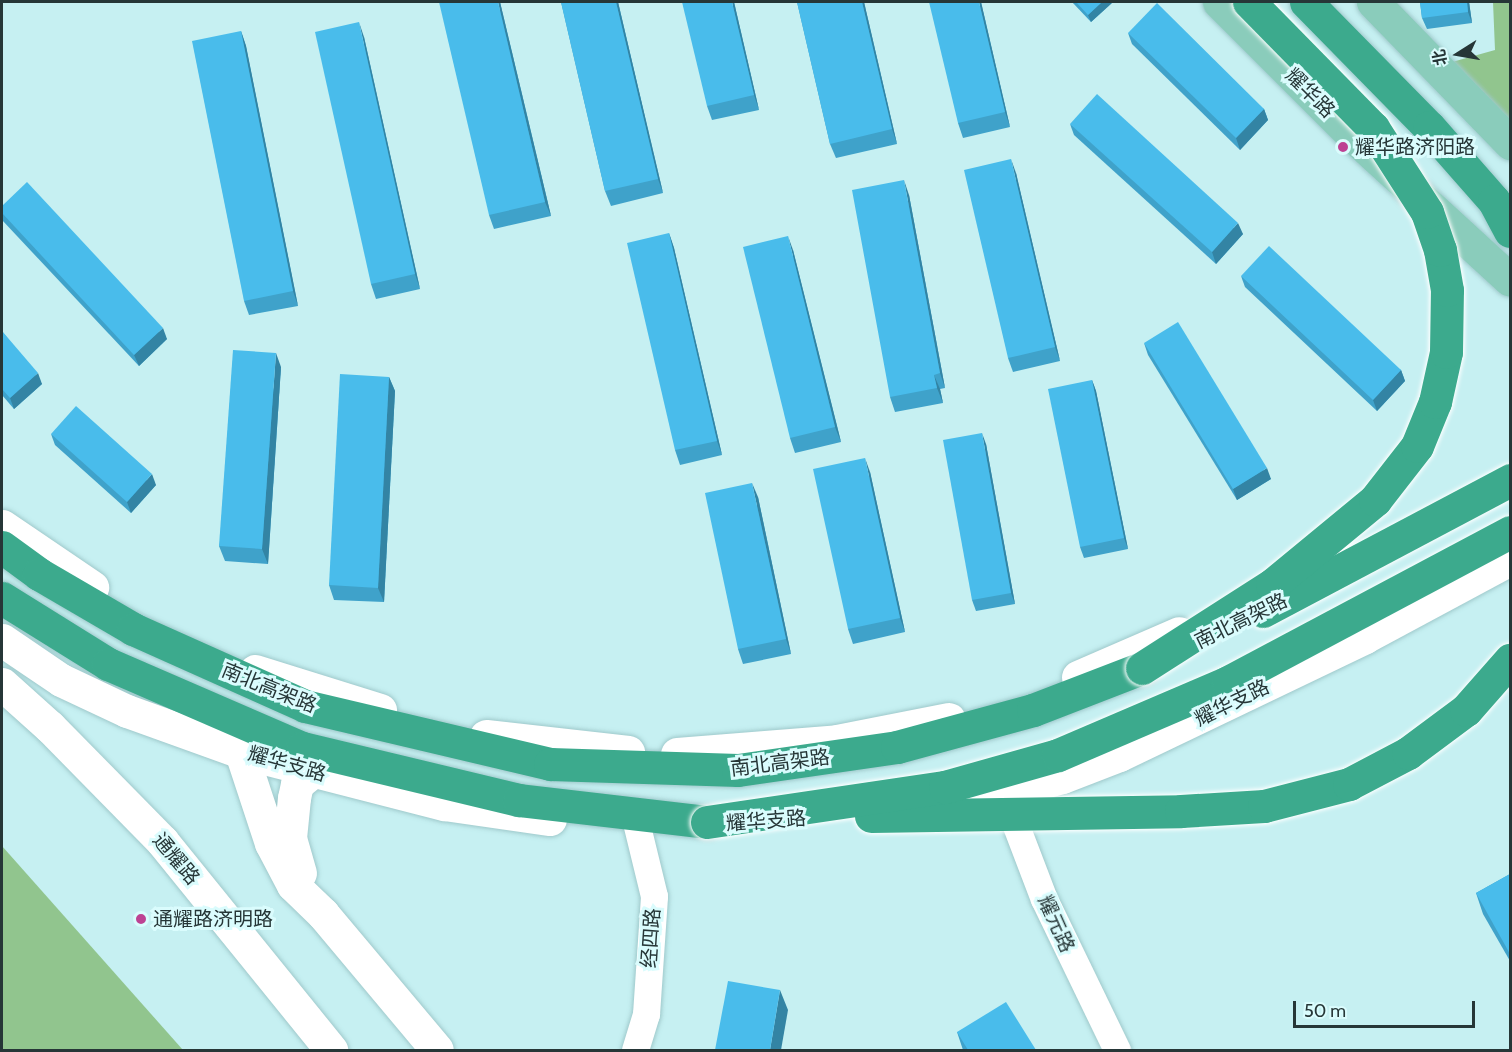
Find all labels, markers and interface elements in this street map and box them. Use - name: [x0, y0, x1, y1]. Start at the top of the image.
- north arrow: [1428, 24, 1488, 84]
- text: 北: [1429, 48, 1451, 67]
- street label: 耀华路: [1280, 63, 1340, 123]
- place label: 耀华路济阳路: [1355, 135, 1475, 159]
- marker: 耀华路济阳路: [1336, 140, 1350, 154]
- street label: 南北高架路: [1191, 588, 1291, 654]
- street label: 南北高架路: [218, 658, 320, 718]
- street label: 耀华支路: [1191, 675, 1273, 731]
- street label: 耀华支路: [245, 741, 329, 787]
- street label: 南北高架路: [729, 745, 831, 781]
- street label: 耀华支路: [725, 806, 807, 836]
- street label: 通耀路: [148, 828, 204, 890]
- street label: 耀元路: [1033, 892, 1079, 956]
- place label: 通耀路济明路: [153, 907, 273, 931]
- street label: 经四路: [637, 907, 665, 969]
- marker: 通耀路济明路: [134, 912, 148, 926]
- scale bar: [1296, 989, 1478, 1027]
- text: 50 m: [1304, 1000, 1346, 1022]

